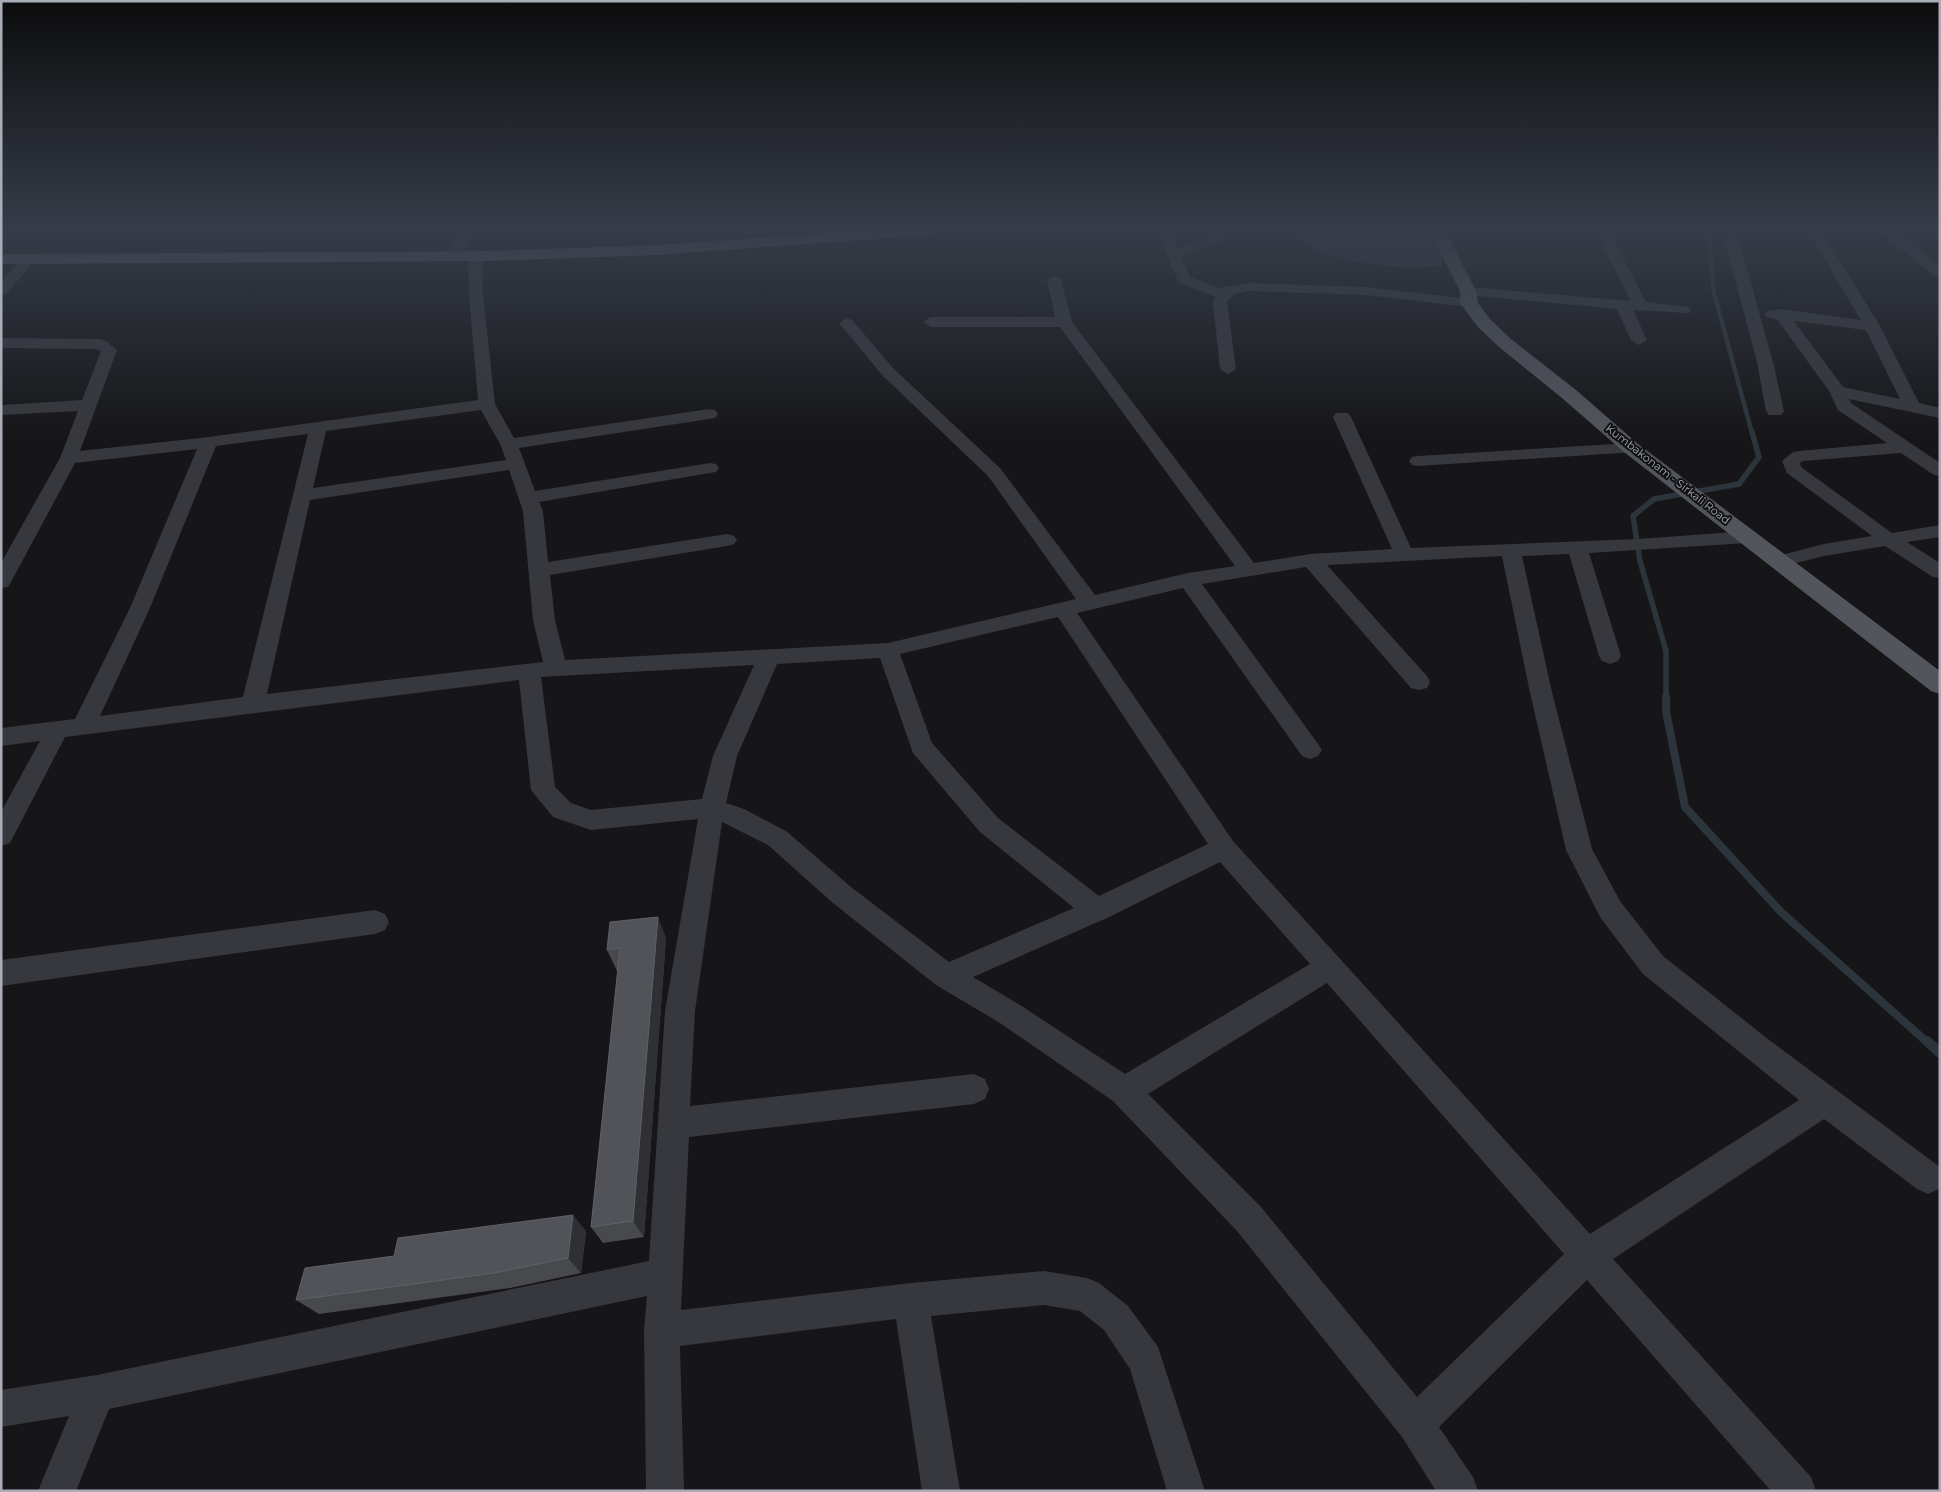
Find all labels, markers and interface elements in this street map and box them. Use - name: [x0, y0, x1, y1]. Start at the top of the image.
- street label: Kumbakonam - Sirkali Road: [1603, 421, 1733, 527]

